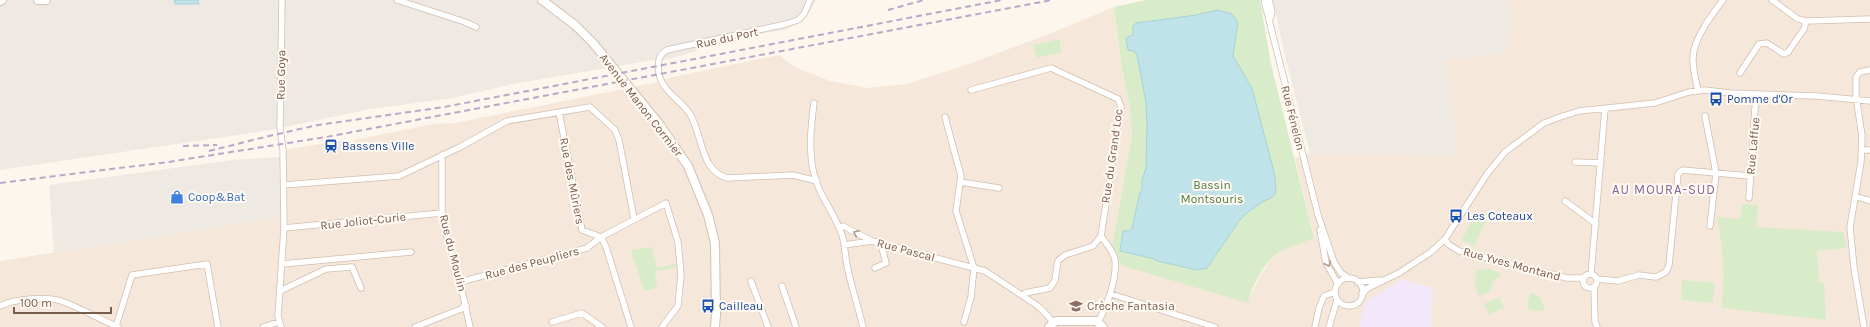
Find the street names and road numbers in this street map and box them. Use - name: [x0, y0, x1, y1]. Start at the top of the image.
- street label: Rue du Port: [695, 25, 760, 51]
- street label: Rue Goya: [274, 50, 288, 100]
- street label: Avenue Manon Cormier: [597, 51, 686, 160]
- street label: Rue Fénelon: [1278, 84, 1308, 152]
- street label: Rue du Grand Loc: [1098, 108, 1126, 204]
- street label: Rue Laffue: [1744, 117, 1762, 175]
- street label: Rue des Mûriers: [557, 136, 587, 226]
- street label: Rue Joliot-Curie: [320, 210, 406, 232]
- street label: Rue du Moulin: [437, 213, 469, 293]
- street label: Rue Pascal: [876, 236, 936, 264]
- street label: Rue des Peupliers: [483, 244, 581, 282]
- street label: Rue Yves Montand: [1462, 244, 1562, 284]

